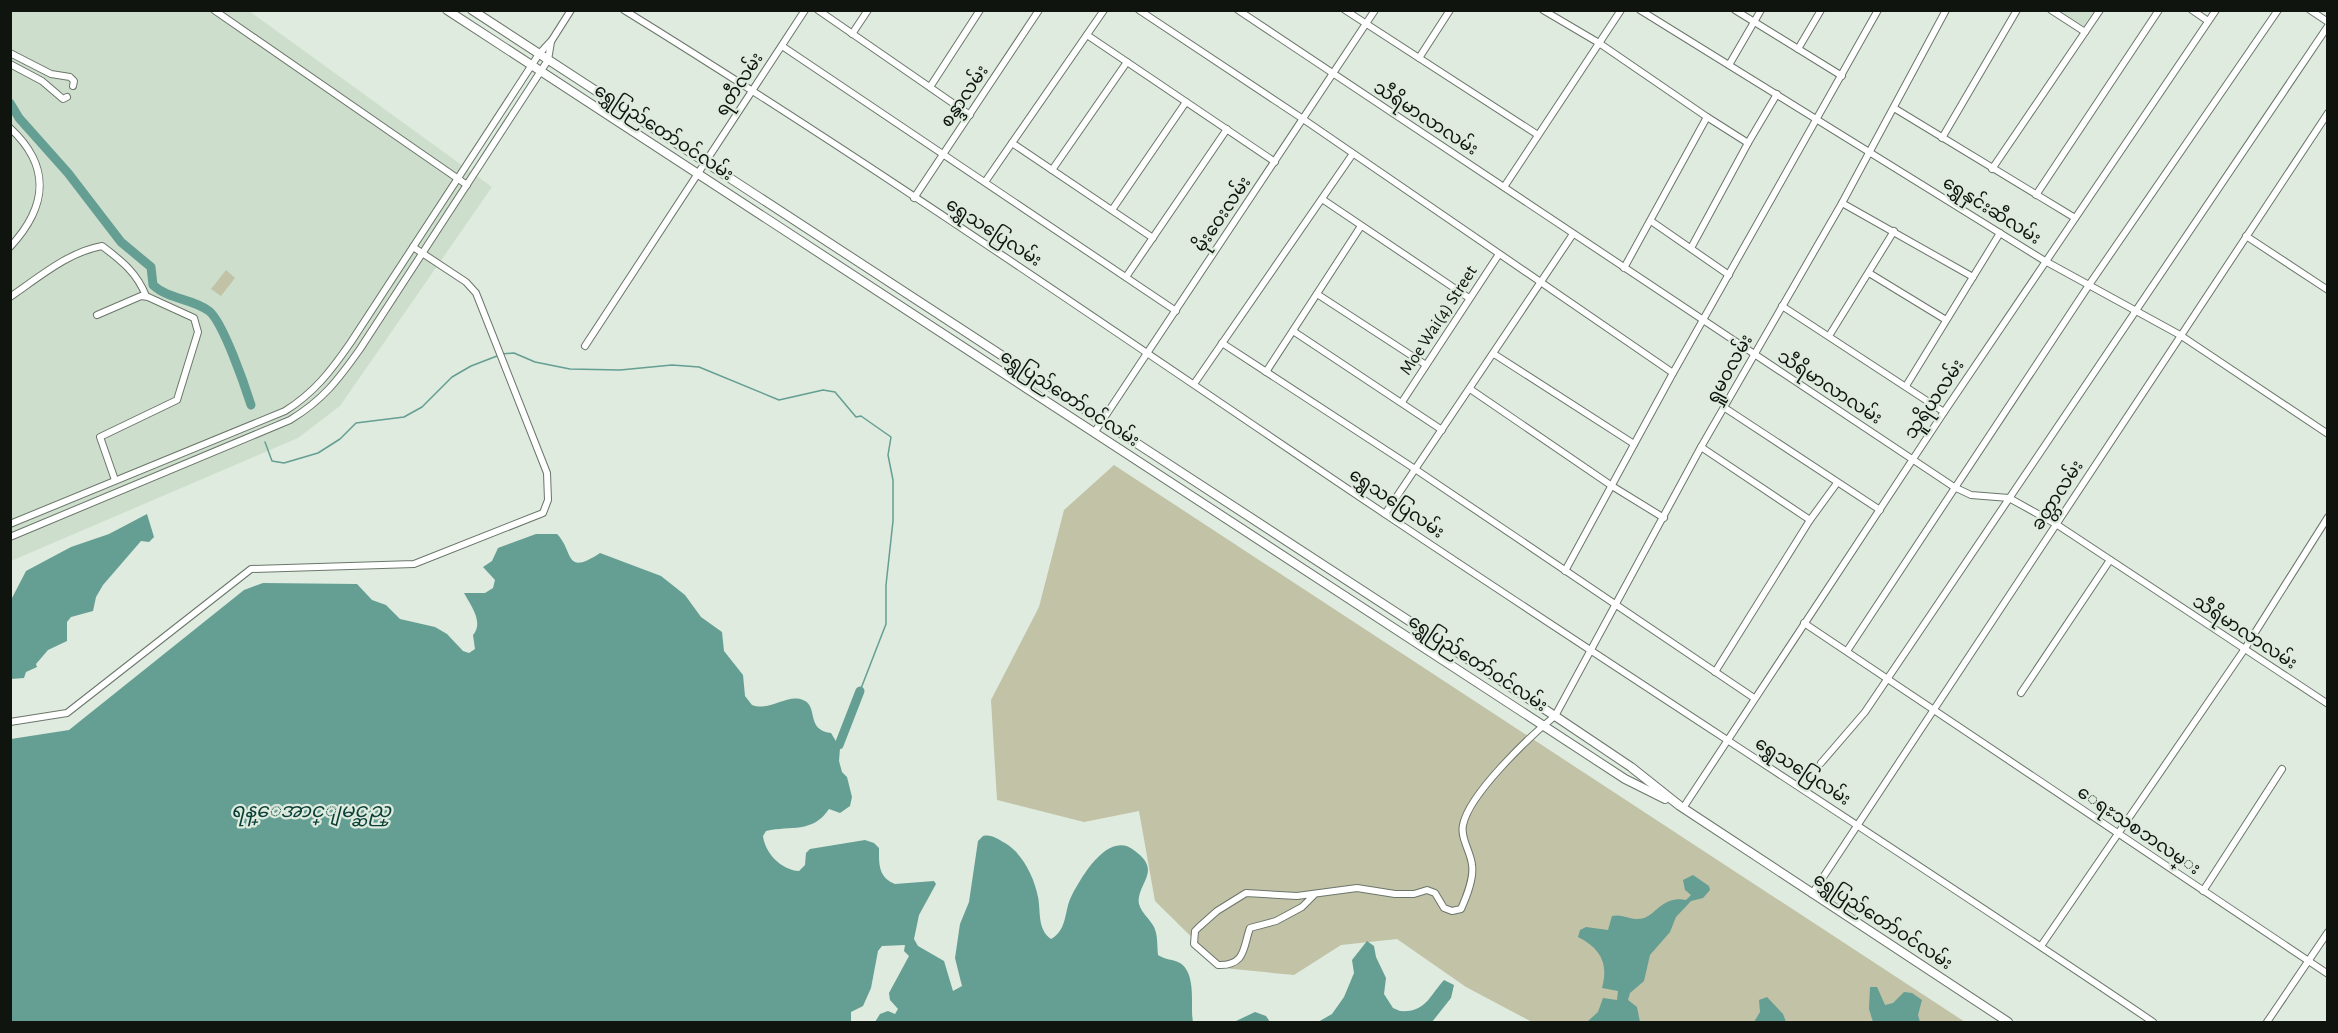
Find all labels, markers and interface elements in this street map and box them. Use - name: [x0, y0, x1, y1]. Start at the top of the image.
- street label: ရတီလမ်း: [708, 46, 771, 122]
- street label: စန္ဒာလမ်း: [934, 60, 996, 134]
- street label: သီရိမာလာလမ်း: [1367, 74, 1484, 163]
- street label: ရွှေပြည်တော်ဝင်လမ်း: [588, 77, 739, 189]
- street label: ရွှေနှင်းဆီလမ်း: [1937, 169, 2047, 252]
- street label: မိုးဝေးလမ်း: [1186, 170, 1259, 258]
- street label: ရွှေသပြေလမ်း: [940, 191, 1047, 275]
- street label: Moe Wai(4) Street: [1397, 262, 1481, 378]
- street label: ရှုမဝလမ်း: [1699, 329, 1761, 410]
- street label: ရွှေပြည်တော်ဝင်လမ်း: [994, 343, 1145, 455]
- street label: သီရိမာလာလမ်း: [1771, 343, 1888, 432]
- street label: သူရိယလမ်း: [1897, 353, 1972, 445]
- street label: ခတ္တာလမ်း: [2025, 455, 2091, 536]
- street label: ရွှေသပြေလမ်း: [1343, 461, 1450, 546]
- street label: သီရိမာလာလမ်း: [2186, 588, 2303, 677]
- street label: ရွှေပြည်တော်ဝင်လမ်း: [1402, 608, 1553, 720]
- street label: ရွှေသပြေလမ်း: [1749, 730, 1856, 814]
- street label: ေရႊသစၥာလမ္း: [2071, 783, 2203, 883]
- water label: ရန္ေအာင္ျမင္ဆည္: [231, 801, 392, 827]
- street label: ရွှေပြည်တော်ဝင်လမ်း: [1807, 866, 1958, 978]

